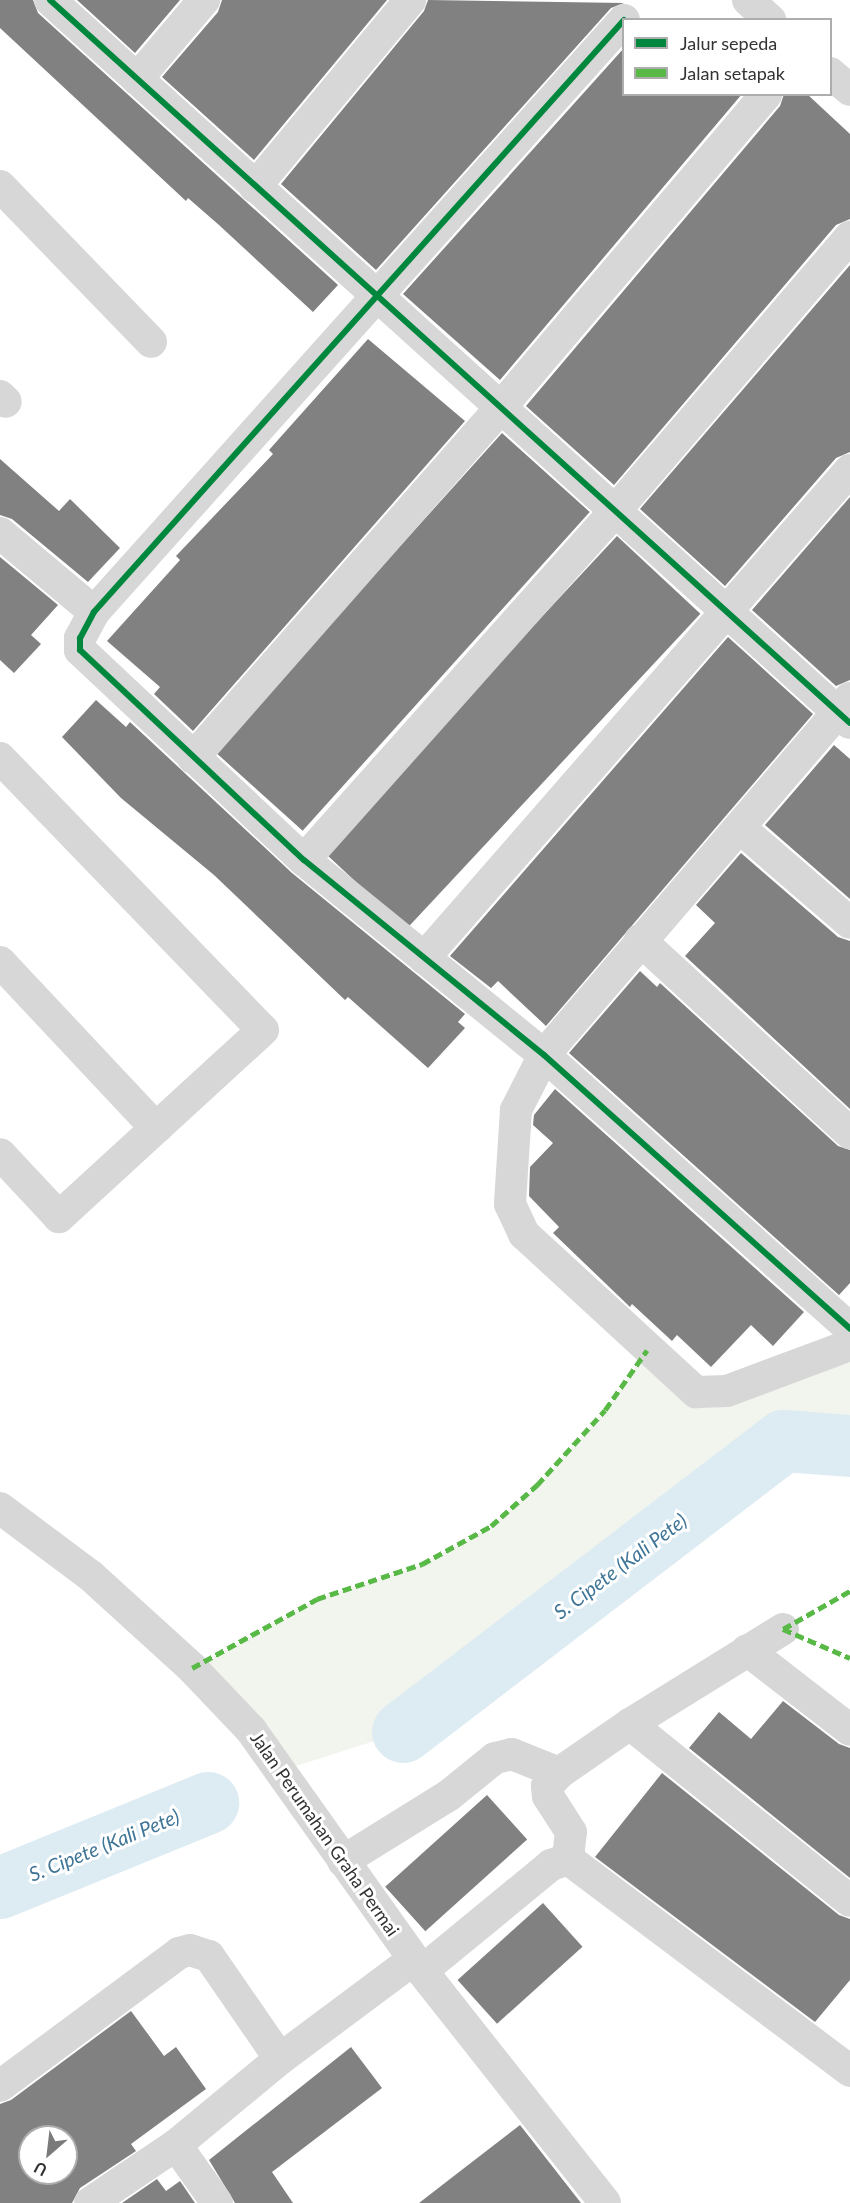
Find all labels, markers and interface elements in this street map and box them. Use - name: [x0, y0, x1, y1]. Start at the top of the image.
- legend: [622, 18, 832, 96]
- text: Jalur sepeda: [680, 32, 777, 54]
- text: Jalan setapak: [680, 62, 785, 84]
- water label: S. Cipete (Kali Pete): [549, 1508, 691, 1624]
- street label: Jalan Perumahan Graha Permai: [246, 1728, 404, 1940]
- water label: S. Cipete (Kali Pete): [25, 1804, 183, 1886]
- north arrow: [18, 2125, 78, 2185]
- text: U: [31, 2158, 50, 2181]

